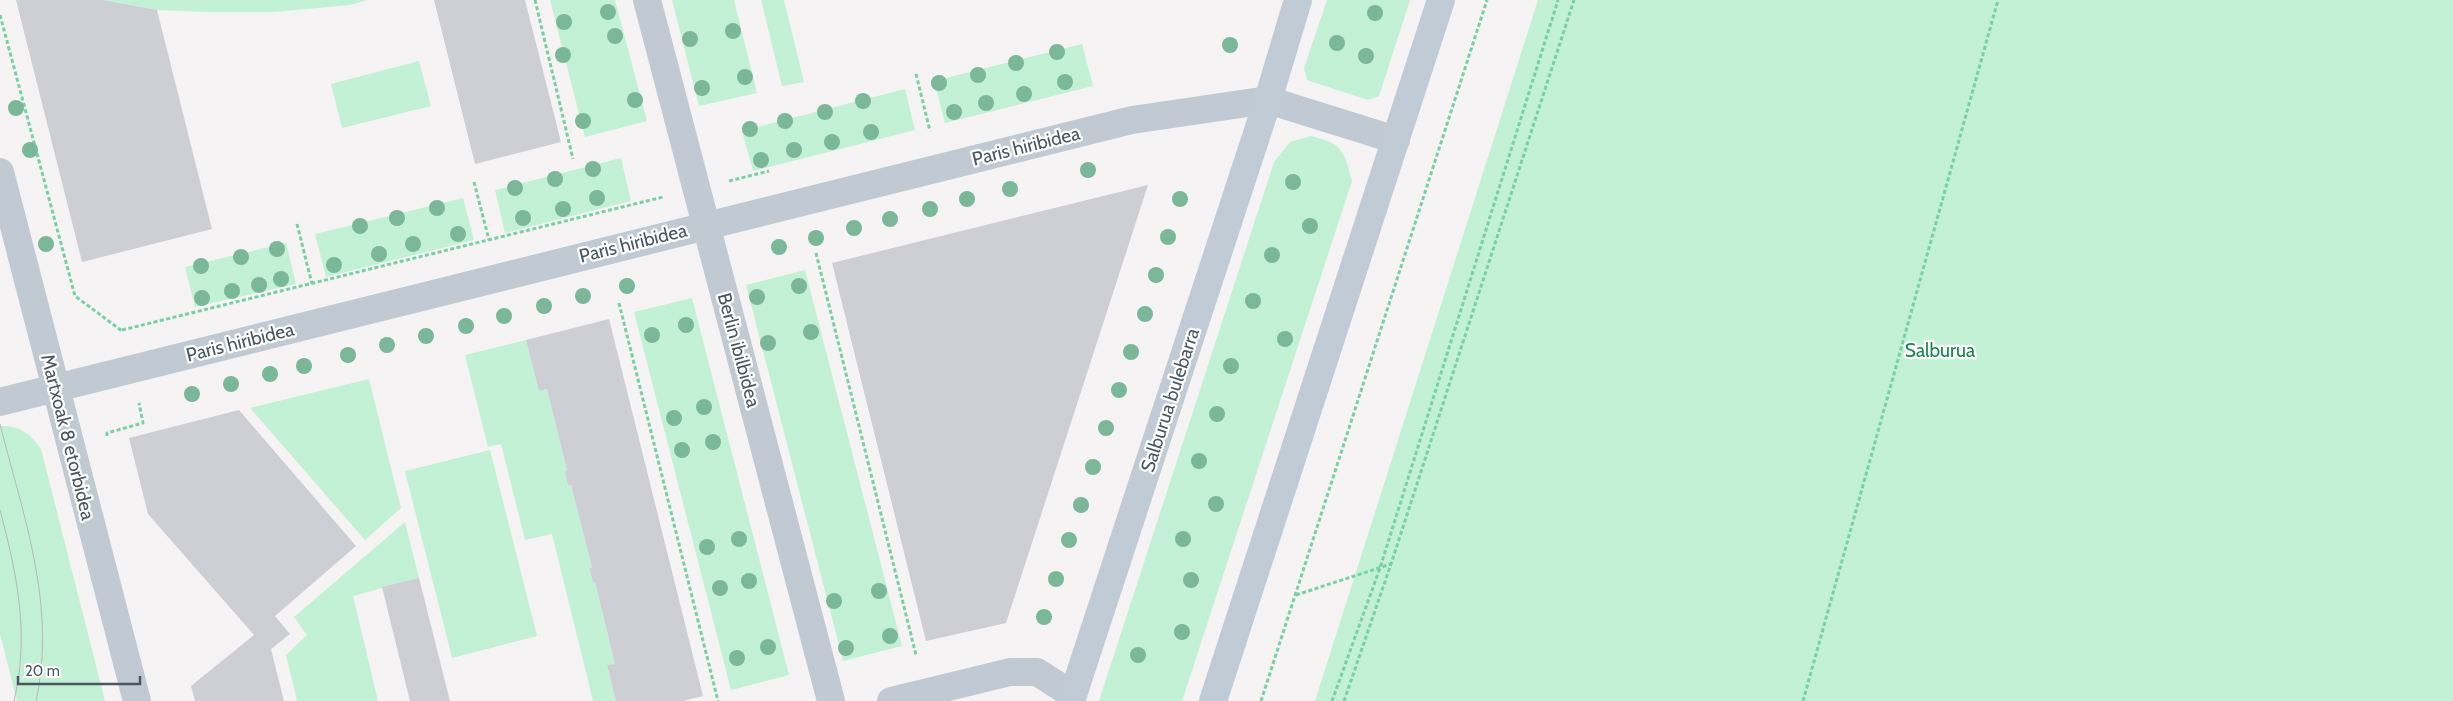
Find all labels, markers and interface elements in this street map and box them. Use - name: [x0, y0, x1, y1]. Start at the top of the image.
- street label: Paris hiribidea: [970, 122, 1082, 170]
- street label: Paris hiribidea: [577, 219, 689, 267]
- street label: Berlin ibilbidea: [713, 290, 765, 410]
- street label: Paris hiribidea: [184, 318, 296, 366]
- street label: Salburua bulebarra: [1136, 325, 1204, 475]
- park label: Salburua: [1905, 339, 1975, 362]
- street label: Martxoak 8 etorbidea: [36, 352, 100, 522]
- scale bar: [18, 654, 140, 686]
- text: 20 m: [25, 662, 60, 680]

